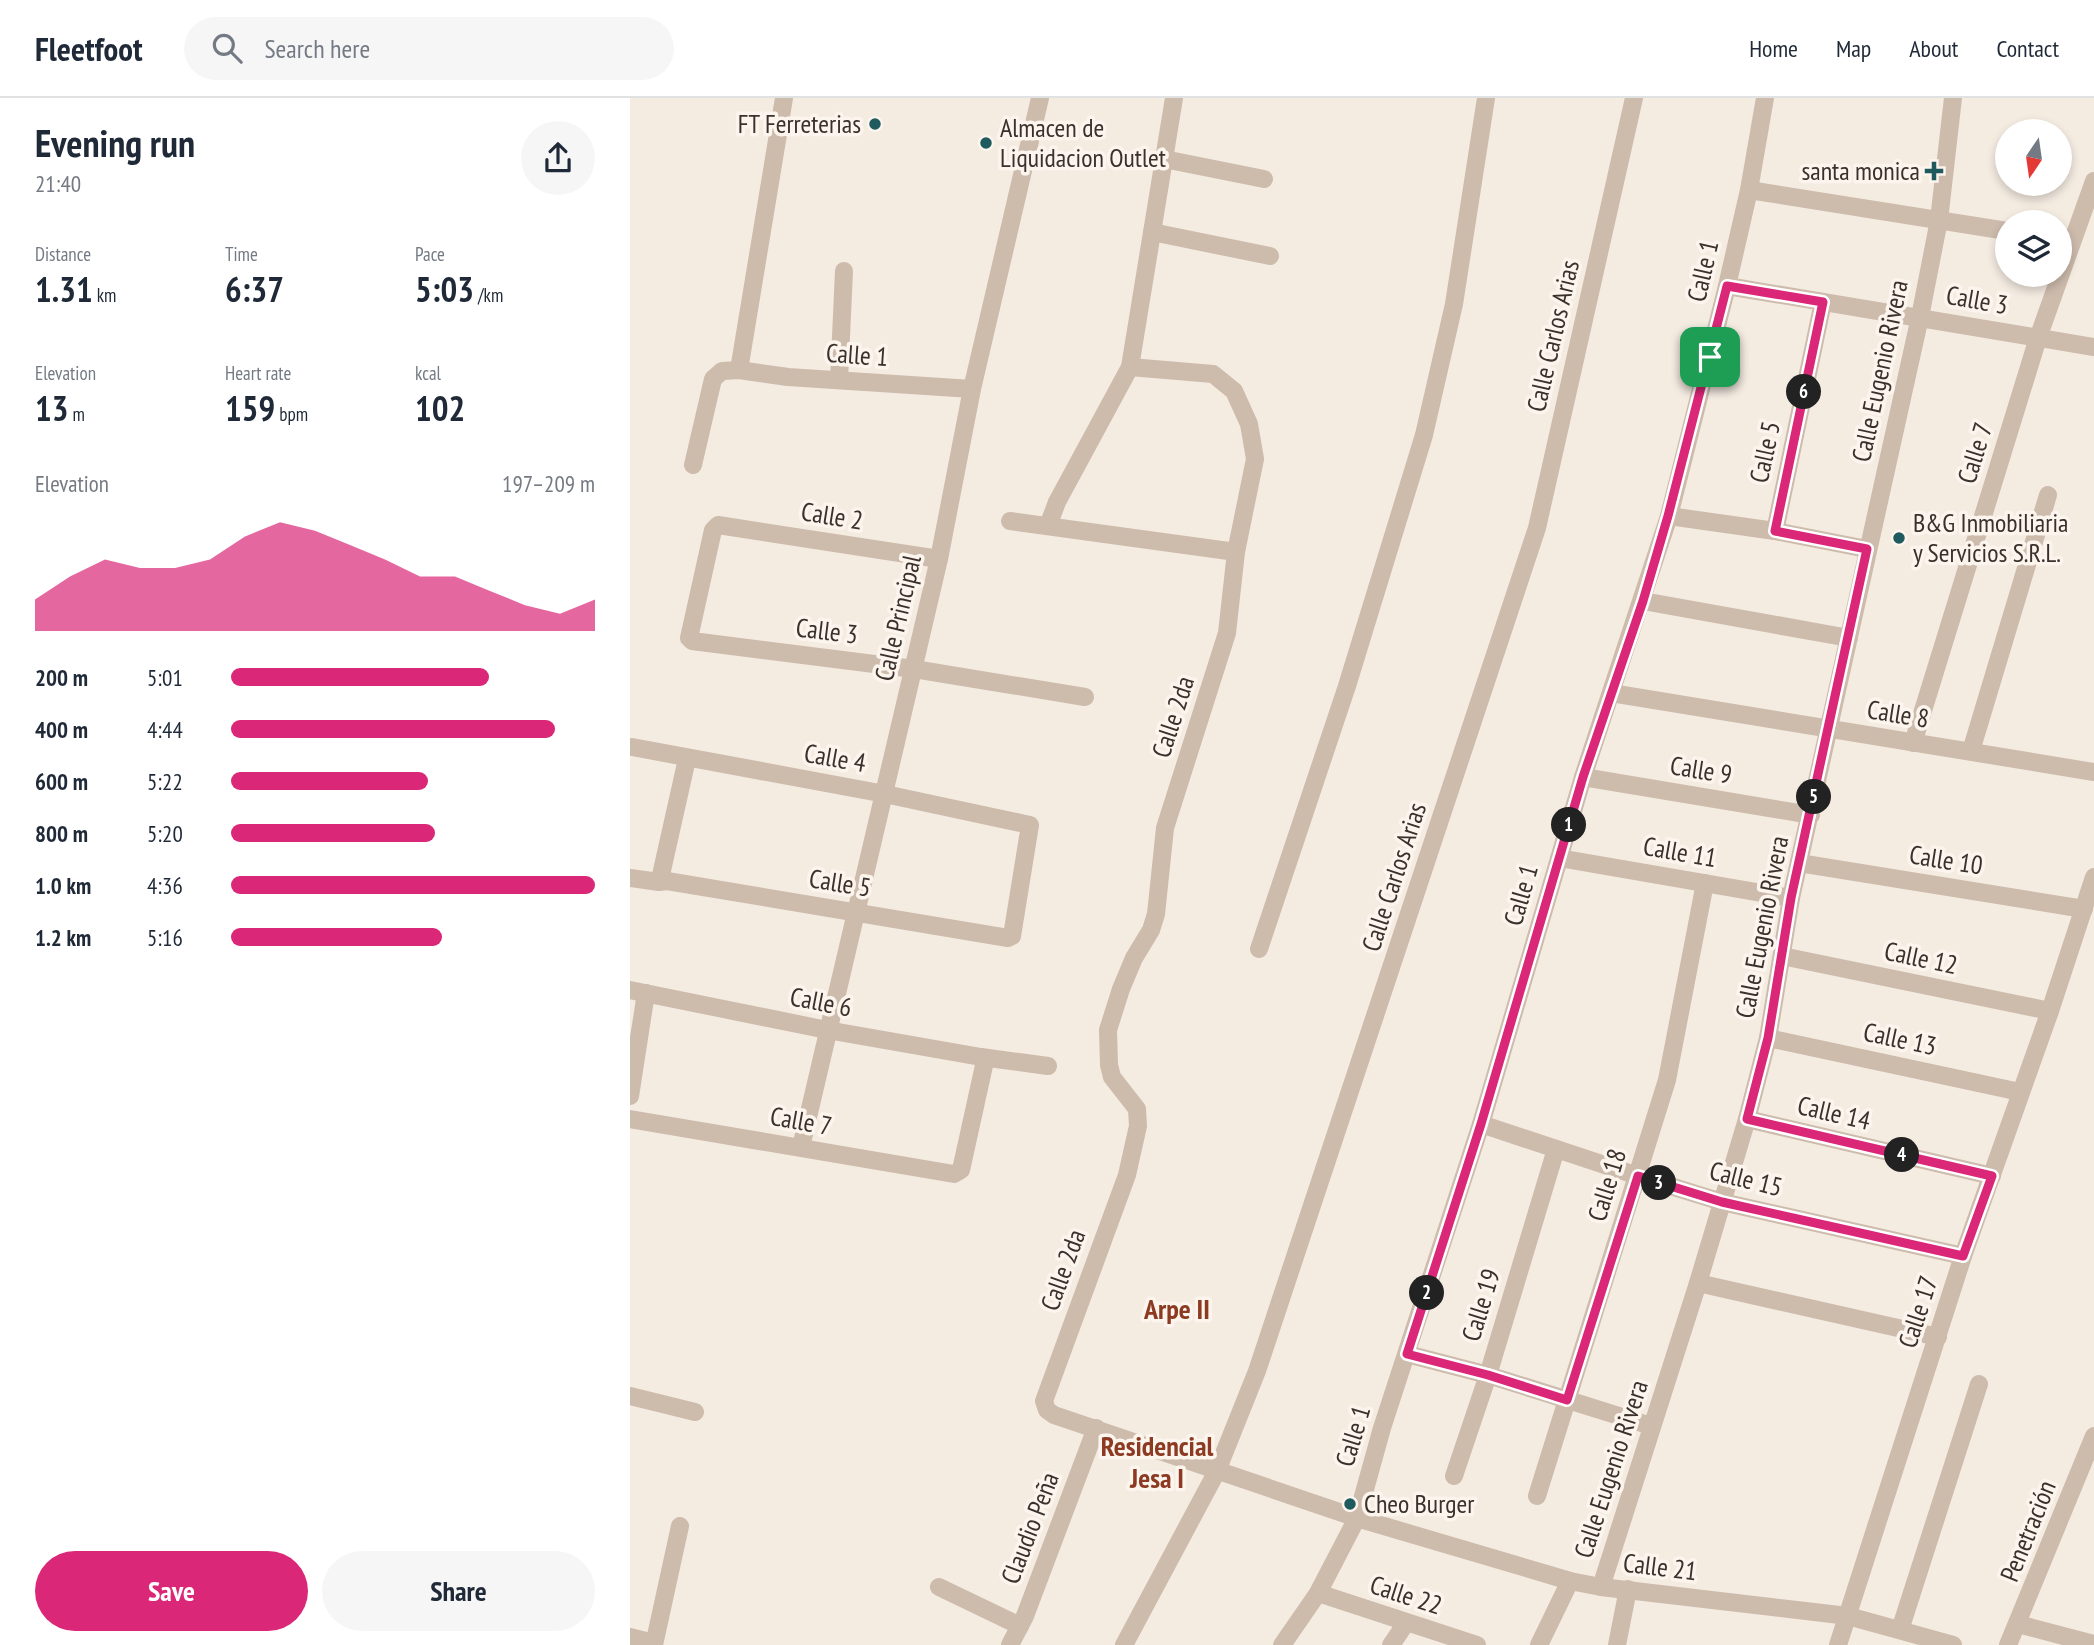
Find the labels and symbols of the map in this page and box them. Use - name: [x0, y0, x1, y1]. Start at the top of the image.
- place label: FT Ferreterias: [738, 107, 861, 140]
- place label: Almacen de Liquidacion Outlet: [1000, 111, 1166, 174]
- marker: FT Ferreterias: [867, 116, 883, 132]
- north arrow: [1995, 119, 2072, 196]
- marker: Almacen de Liquidacion Outlet: [978, 135, 994, 151]
- place label: santa monica: [1801, 154, 1920, 187]
- marker: santa monica: [1926, 163, 1942, 179]
- street label: Calle 1: [1679, 237, 1726, 305]
- street label: Calle Carlos Arias: [1519, 257, 1586, 415]
- street label: Calle Eugenio Rivera: [1844, 277, 1915, 465]
- street label: Calle 3: [1944, 278, 2011, 321]
- pin: [1680, 327, 1740, 387]
- street label: Calle 1: [825, 336, 889, 373]
- pin: 6: [1786, 374, 1822, 410]
- street label: Calle 5: [1742, 418, 1787, 486]
- street label: Calle 7: [1950, 418, 1999, 487]
- street label: Calle 2: [799, 494, 865, 537]
- place label: B&G Inmobiliaria y Servicios S.R.L.: [1913, 506, 2068, 569]
- marker: B&G Inmobiliaria y Servicios S.R.L.: [1891, 530, 1907, 546]
- street label: Calle Principal: [867, 552, 928, 684]
- street label: Calle 3: [794, 610, 860, 651]
- street label: Calle 2da: [1144, 672, 1201, 762]
- street label: Calle 8: [1865, 692, 1931, 735]
- street label: Calle 4: [802, 736, 869, 779]
- street label: Calle 9: [1668, 748, 1734, 791]
- pin: 5: [1796, 780, 1832, 814]
- street label: Calle Carlos Arias: [1354, 798, 1433, 955]
- pin: 1: [1552, 808, 1586, 842]
- street label: Calle 11: [1641, 829, 1719, 874]
- street label: Calle Eugenio Rivera: [1728, 833, 1795, 1021]
- street label: Calle 10: [1907, 837, 1985, 882]
- street label: Calle 1: [1496, 860, 1545, 929]
- street label: Calle 5: [807, 861, 873, 904]
- street label: Calle 12: [1882, 934, 1961, 981]
- street label: Calle 6: [787, 979, 855, 1024]
- street label: Calle 13: [1861, 1015, 1940, 1062]
- street label: Calle 14: [1794, 1088, 1874, 1137]
- street label: Calle 7: [768, 1099, 835, 1142]
- pin: 4: [1884, 1138, 1920, 1172]
- street label: Calle 18: [1580, 1145, 1633, 1225]
- street label: Calle 15: [1706, 1154, 1786, 1203]
- pin: 3: [1642, 1166, 1676, 1200]
- street label: Calle 2da: [1033, 1225, 1092, 1315]
- street label: Calle 19: [1454, 1265, 1507, 1345]
- street label: Calle 17: [1890, 1272, 1945, 1352]
- pin: 2: [1410, 1276, 1444, 1310]
- district label: Arpe II: [1143, 1290, 1210, 1327]
- street label: Calle Eugenio Rivera: [1566, 1376, 1655, 1562]
- street label: Calle 1: [1328, 1401, 1377, 1470]
- district label: Residencial Jesa I: [1101, 1427, 1213, 1496]
- street label: Claudio Peña: [993, 1467, 1066, 1588]
- street label: Penetración: [1992, 1475, 2063, 1586]
- place label: Cheo Burger: [1364, 1487, 1474, 1520]
- marker: Cheo Burger: [1342, 1496, 1358, 1512]
- street label: Calle 21: [1621, 1546, 1699, 1587]
- street label: Calle 22: [1366, 1567, 1446, 1622]

